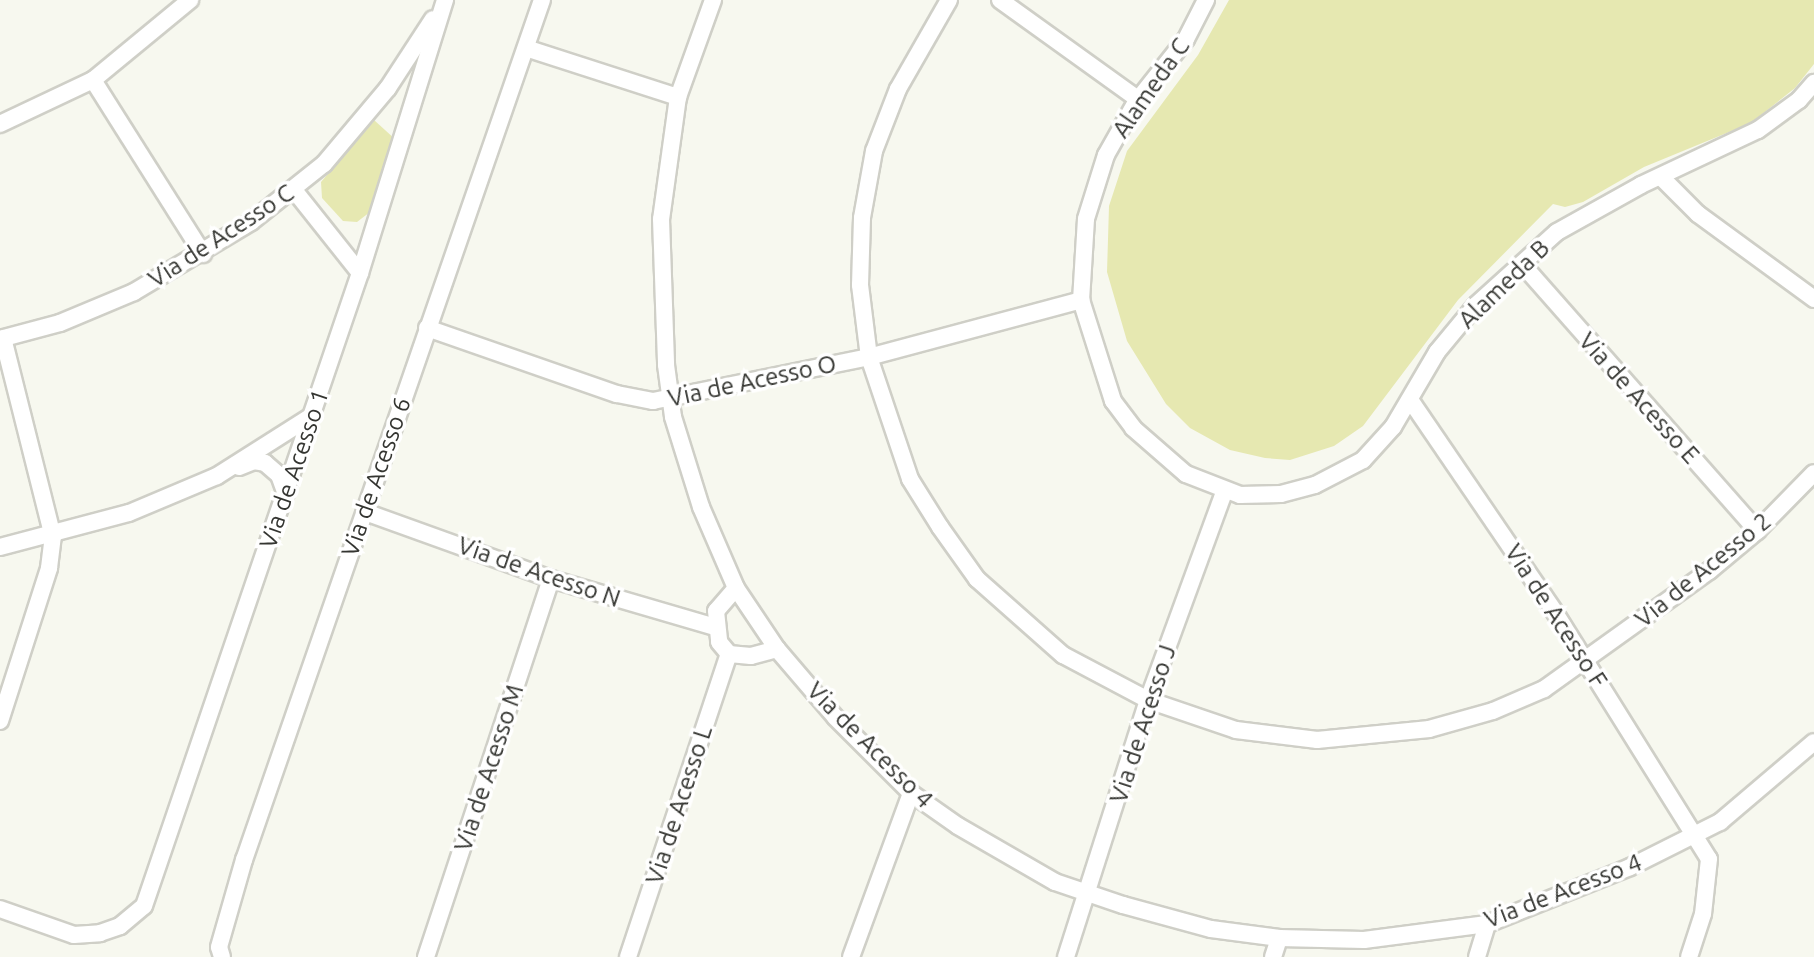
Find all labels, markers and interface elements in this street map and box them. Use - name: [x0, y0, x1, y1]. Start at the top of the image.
- street label: Alameda C: [1106, 33, 1196, 143]
- street label: Via de Acesso C: [143, 178, 299, 294]
- street label: Alameda B: [1453, 234, 1555, 334]
- street label: Via de Acesso E: [1573, 327, 1705, 469]
- street label: Via de Acesso O: [665, 349, 839, 413]
- street label: Via de Acesso 1: [253, 386, 335, 552]
- street label: Via de Acesso 6: [335, 394, 417, 560]
- street label: Via de Acesso 2: [1629, 506, 1777, 634]
- street label: Via de Acesso N: [454, 531, 624, 613]
- street label: Via de Acesso F: [1499, 539, 1613, 693]
- street label: Via de Acesso J: [1104, 641, 1182, 807]
- street label: Via de Acesso 4: [801, 676, 939, 814]
- street label: Via de Acesso M: [448, 681, 530, 855]
- street label: Via de Acesso L: [640, 722, 718, 888]
- street label: Via de Acesso 4: [1480, 848, 1646, 934]

